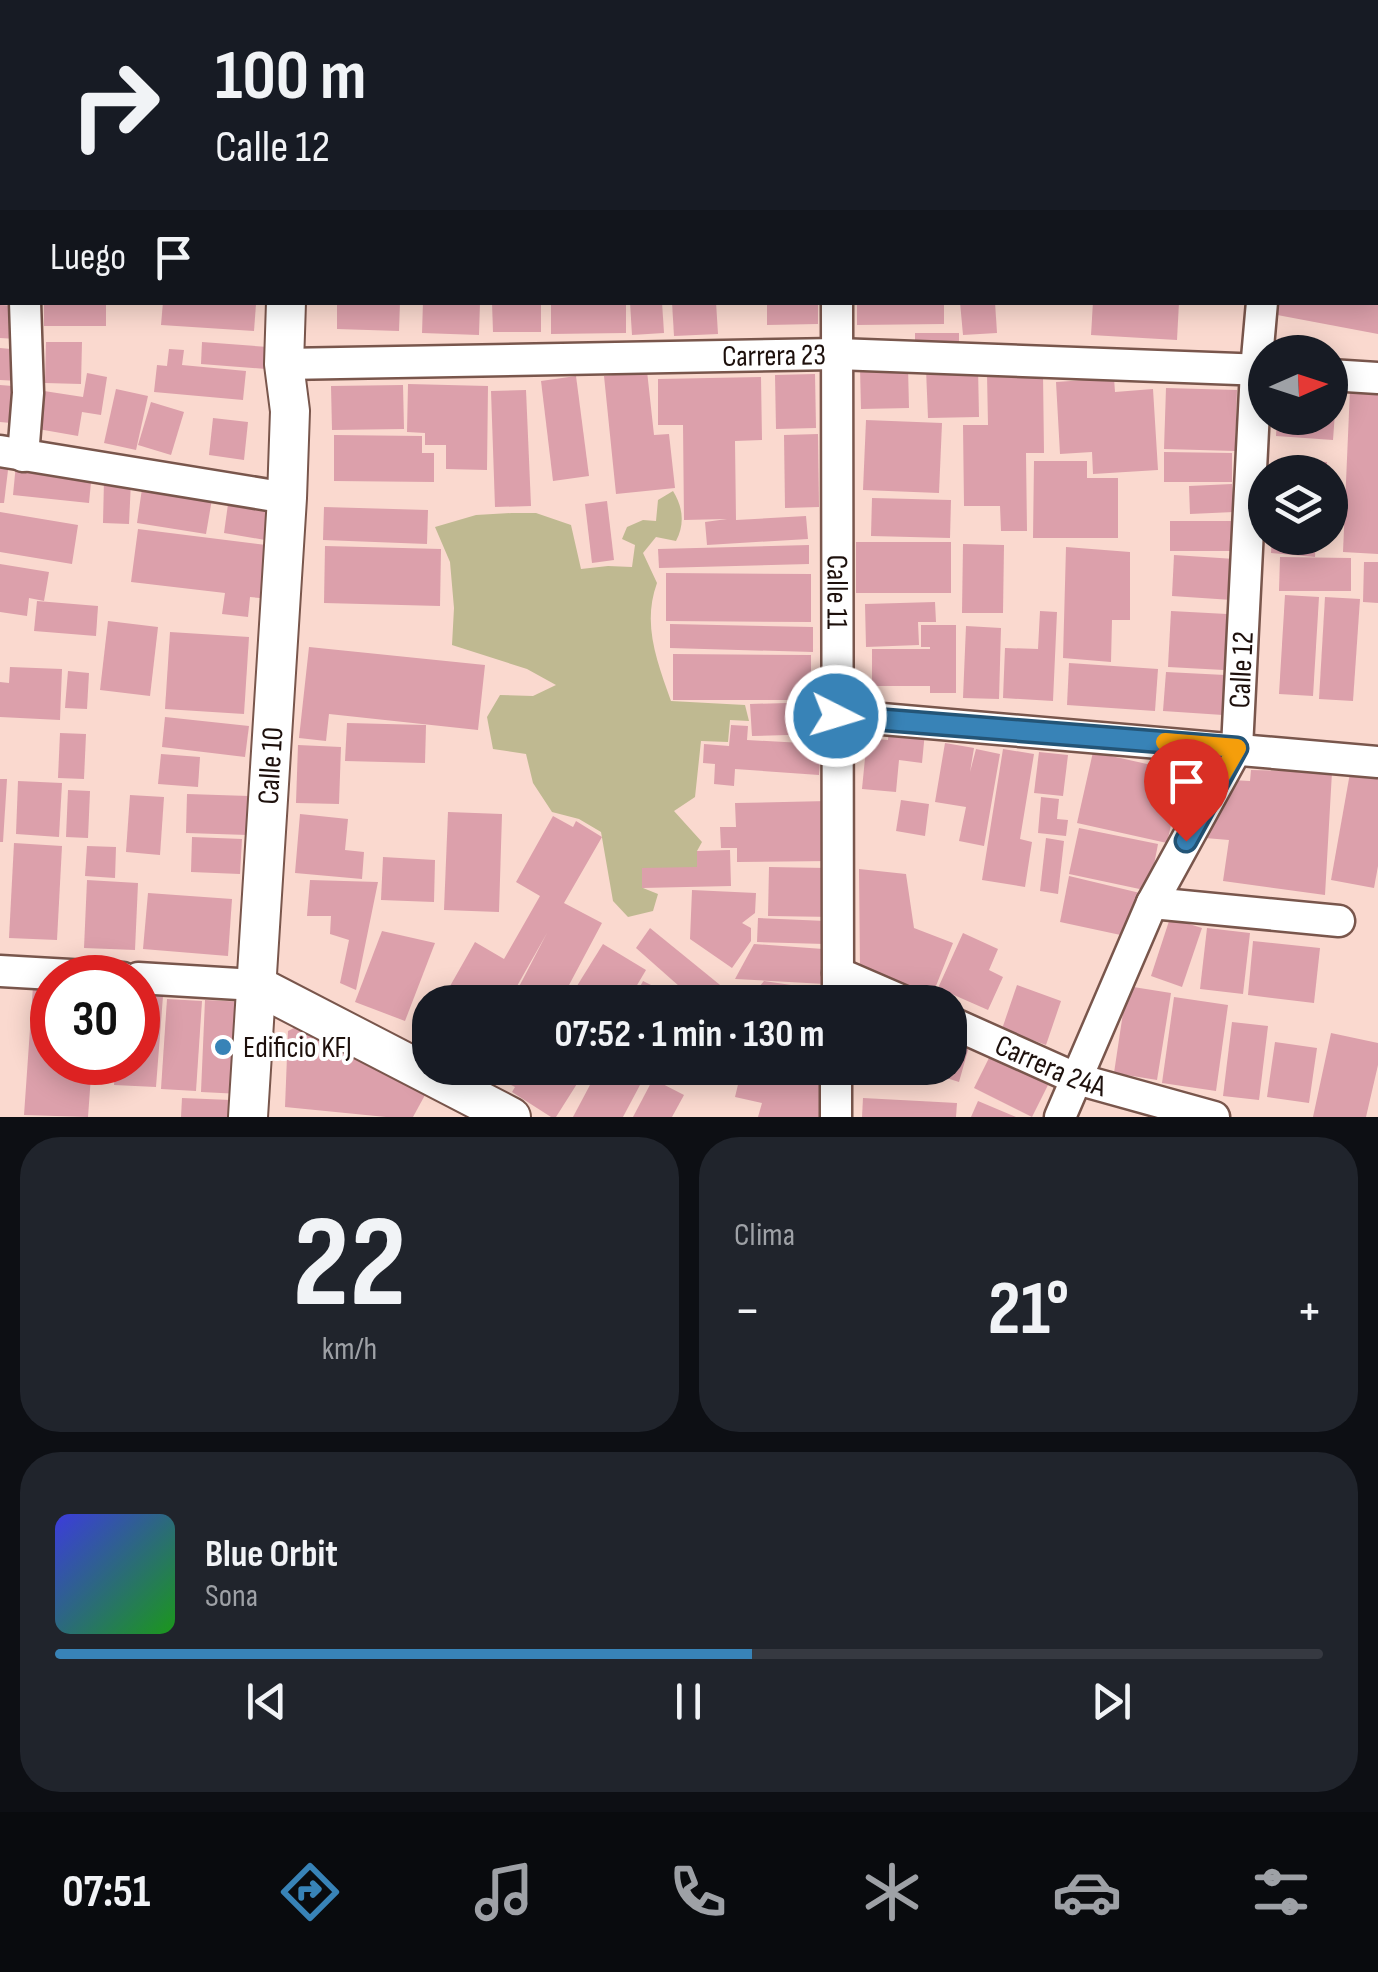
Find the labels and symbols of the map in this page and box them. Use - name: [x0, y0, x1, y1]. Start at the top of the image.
- north arrow: [1248, 335, 1348, 435]
- street label: Carrera 23: [722, 337, 826, 375]
- street label: Calle 11: [818, 555, 854, 630]
- street label: Calle 12: [1222, 631, 1262, 709]
- position arrow: [784, 664, 888, 768]
- street label: Calle 10: [251, 726, 292, 806]
- pin: [1144, 739, 1229, 842]
- speed limit sign: 30: [30, 955, 160, 1085]
- street label: Carrera 24A: [989, 1028, 1110, 1105]
- place label: Edificio KFJ: [243, 1030, 352, 1066]
- marker: Edificio KFJ: [212, 1036, 234, 1058]

